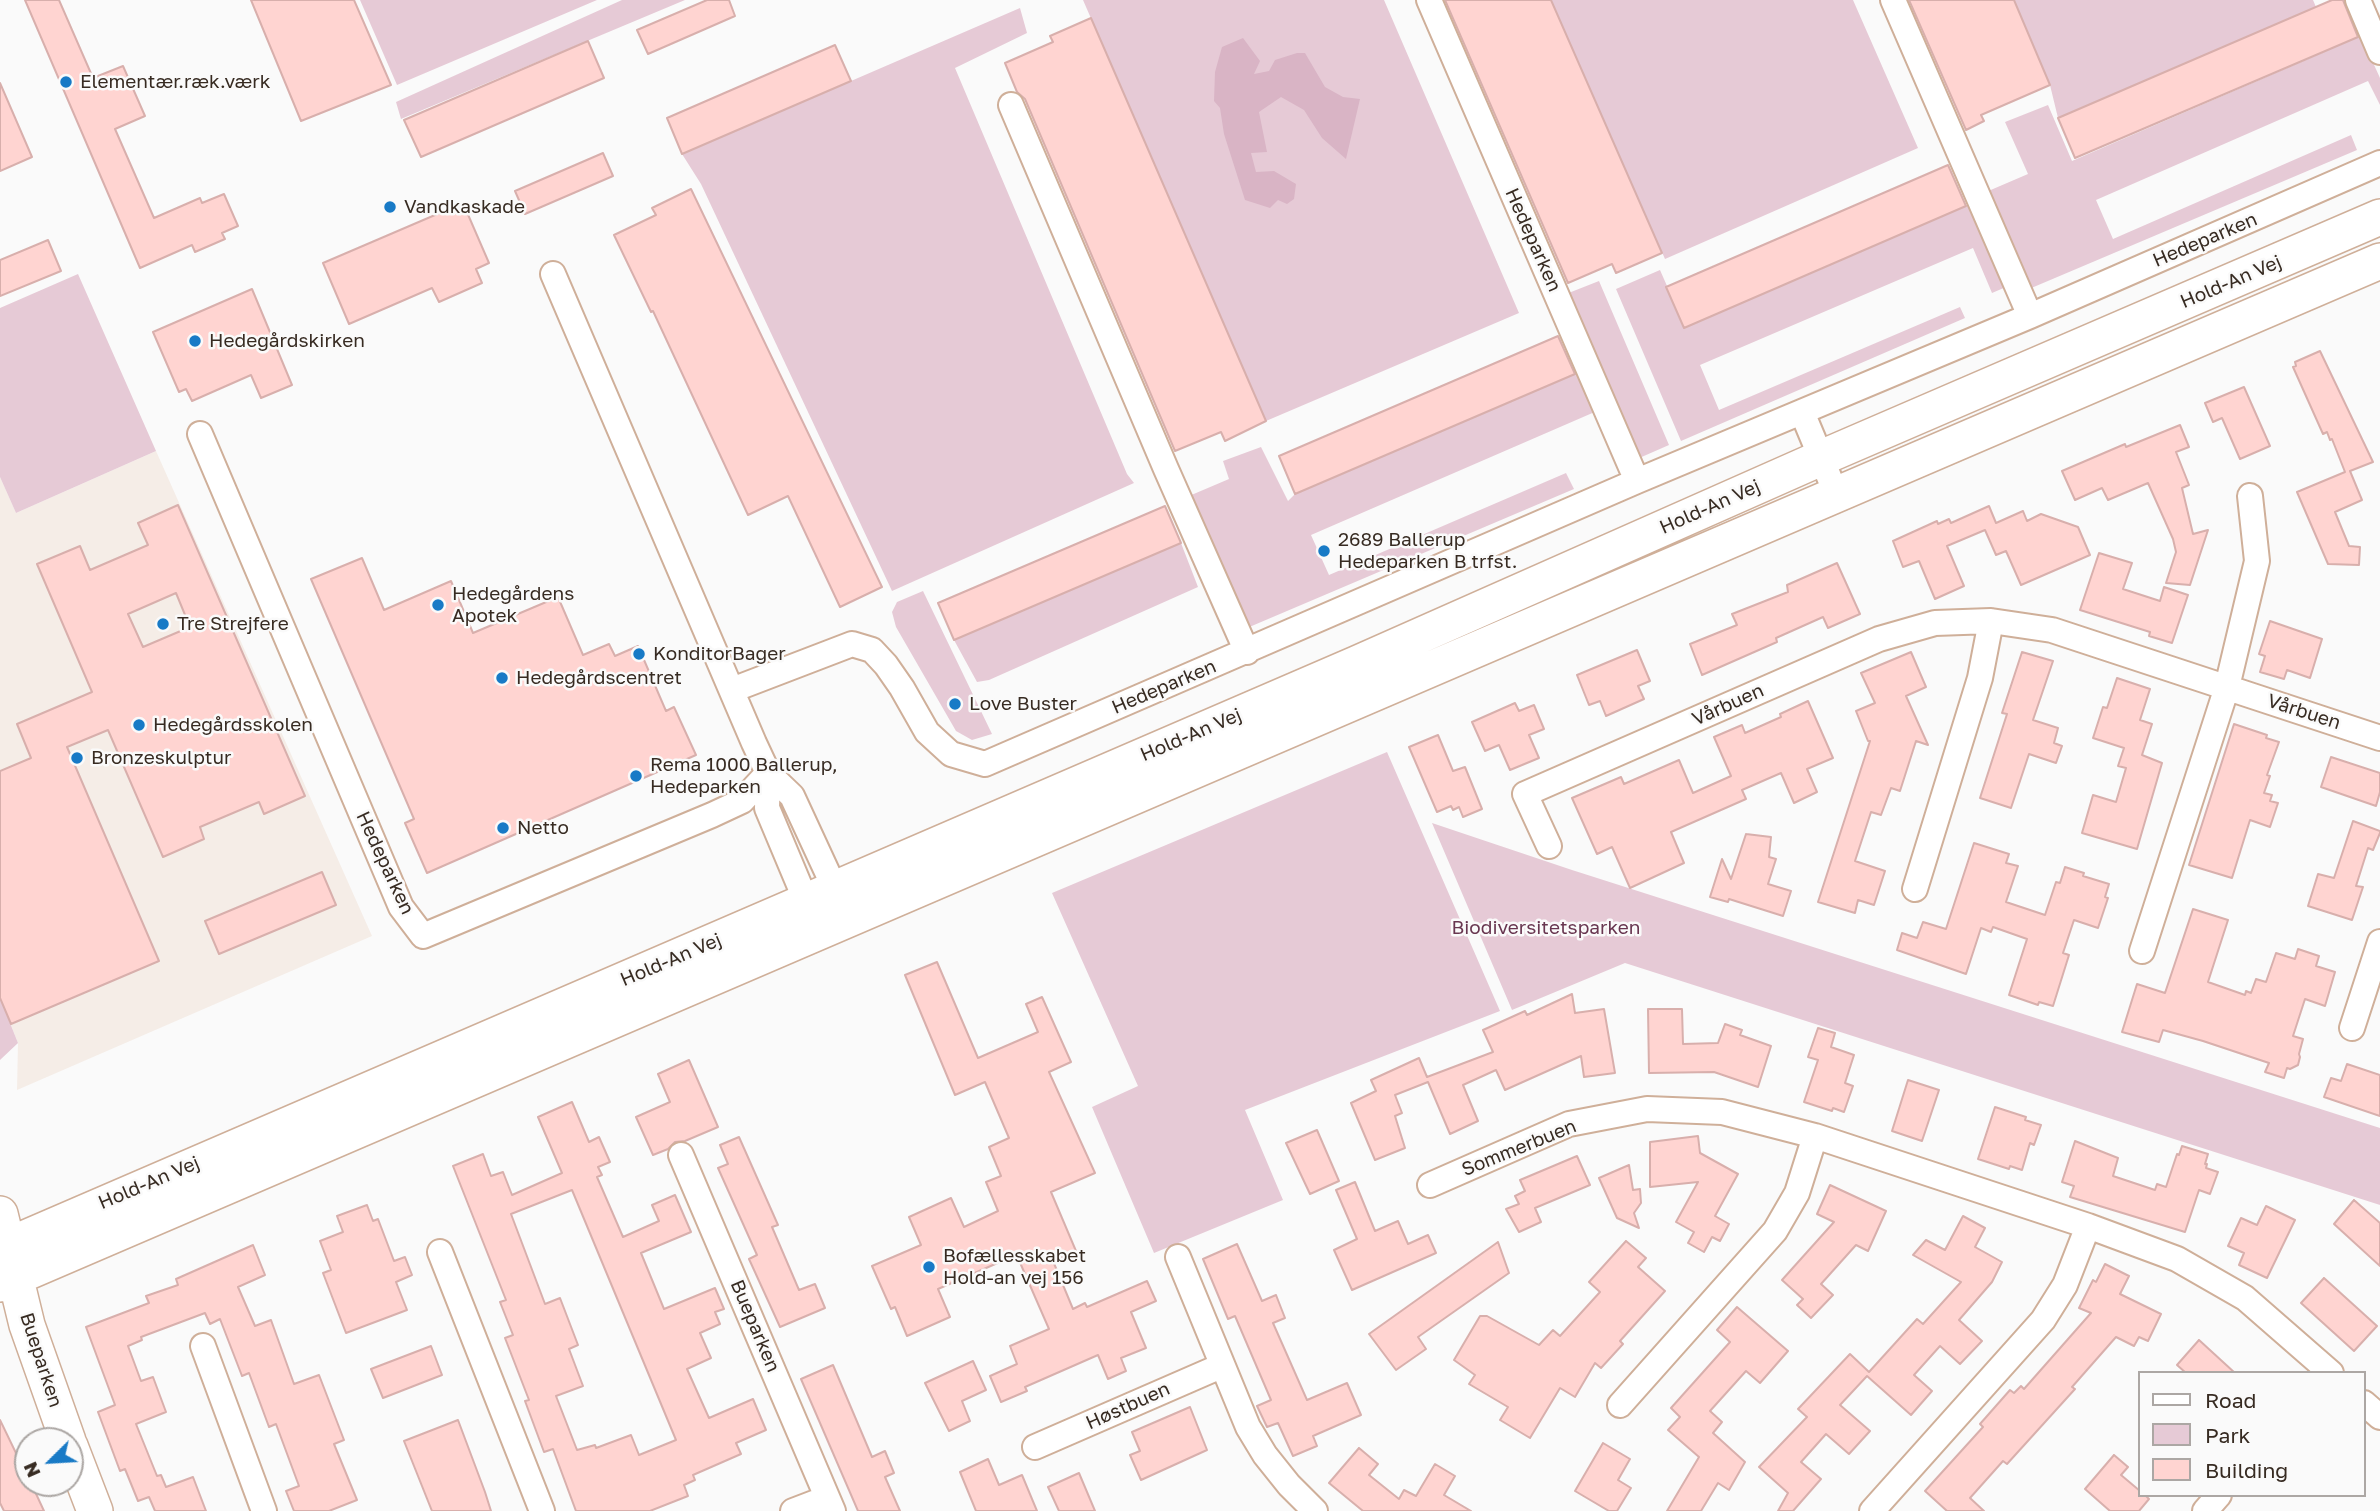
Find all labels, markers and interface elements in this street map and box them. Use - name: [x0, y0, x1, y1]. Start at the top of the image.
- place label: Elementær.ræk.værk: [80, 71, 270, 93]
- marker: Elementær.ræk.værk: [58, 74, 74, 90]
- street label: Hedeparken: [1500, 185, 1566, 295]
- place label: Vandkaskade: [404, 196, 525, 218]
- marker: Vandkaskade: [382, 199, 398, 215]
- street label: Hedeparken: [2149, 208, 2261, 272]
- street label: Hold-An Vej: [2177, 251, 2285, 313]
- place label: Hedegårdskirken: [209, 330, 365, 352]
- marker: Hedegårdskirken: [187, 333, 203, 349]
- street label: Hold-An Vej: [1656, 475, 1764, 539]
- place label: 2689 Ballerup Hedeparken B trfst.: [1338, 529, 1518, 573]
- marker: 2689 Ballerup Hedeparken B trfst.: [1316, 543, 1332, 559]
- place label: Hedegårdens Apotek: [452, 583, 574, 627]
- marker: Hedegårdens Apotek: [430, 597, 446, 613]
- place label: Tre Strejfere: [177, 613, 289, 635]
- marker: Tre Strejfere: [155, 616, 171, 632]
- place label: KonditorBager: [653, 643, 786, 665]
- marker: KonditorBager: [631, 646, 647, 662]
- street label: Hedeparken: [1108, 655, 1220, 719]
- place label: Hedegårdscentret: [516, 667, 682, 689]
- marker: Hedegårdscentret: [494, 670, 510, 686]
- street label: Vårbuen: [1689, 679, 1767, 731]
- street label: Vårbuen: [2264, 689, 2344, 735]
- place label: Love Buster: [969, 693, 1077, 715]
- marker: Love Buster: [947, 696, 963, 712]
- street label: Hold-An Vej: [1137, 704, 1245, 766]
- place label: Hedegårdsskolen: [153, 714, 313, 736]
- marker: Hedegårdsskolen: [131, 717, 147, 733]
- place label: Bronzeskulptur: [91, 747, 231, 769]
- marker: Bronzeskulptur: [69, 750, 85, 766]
- place label: Rema 1000 Ballerup, Hedeparken: [650, 754, 838, 798]
- marker: Rema 1000 Ballerup, Hedeparken: [628, 768, 644, 784]
- street label: Hedeparken: [351, 808, 419, 918]
- place label: Netto: [517, 817, 569, 839]
- marker: Netto: [495, 820, 511, 836]
- park label: Biodiversitetsparken: [1451, 917, 1641, 939]
- street label: Hold-An Vej: [617, 929, 725, 991]
- street label: Sommerbuen: [1458, 1115, 1580, 1181]
- street label: Hold-An Vej: [95, 1152, 203, 1214]
- place label: Bofællesskabet Hold-an vej 156: [943, 1245, 1086, 1289]
- marker: Bofællesskabet Hold-an vej 156: [921, 1259, 937, 1275]
- street label: Bueparken: [725, 1276, 785, 1376]
- street label: Bueparken: [15, 1310, 67, 1410]
- legend: [2138, 1371, 2366, 1497]
- street label: Høstbuen: [1083, 1377, 1173, 1435]
- text: Road: [2205, 1387, 2256, 1413]
- text: Park: [2205, 1422, 2250, 1448]
- north arrow: [14, 1427, 84, 1497]
- text: Building: [2205, 1457, 2288, 1483]
- text: N: [18, 1459, 45, 1481]

